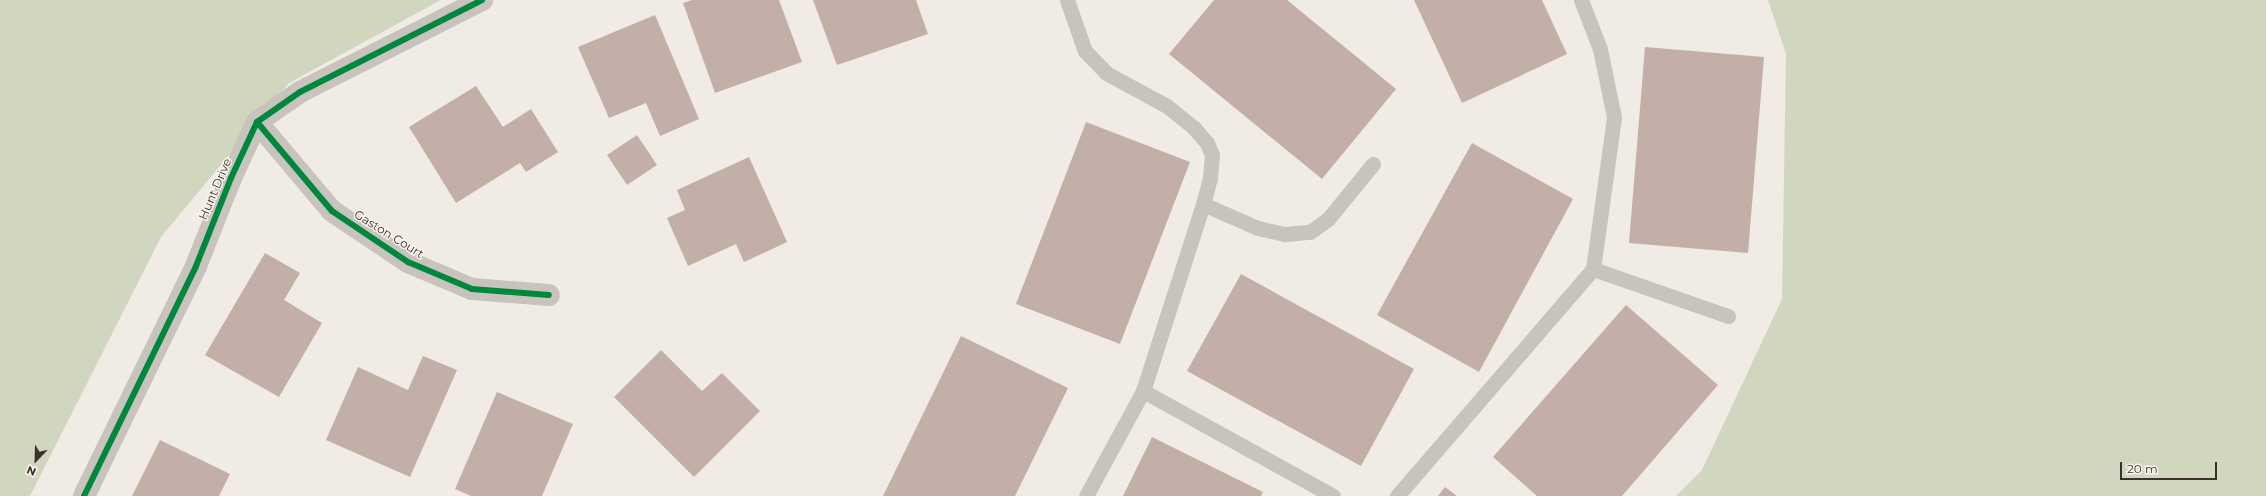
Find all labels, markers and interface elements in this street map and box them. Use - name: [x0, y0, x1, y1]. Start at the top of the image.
- street label: Hunt Drive: [196, 156, 234, 222]
- street label: Gaston Court: [352, 207, 426, 261]
- north arrow: [16, 440, 56, 480]
- scale bar: [2122, 454, 2219, 480]
- text: 20 m: [2127, 461, 2158, 476]
- text: N: [24, 463, 38, 479]

